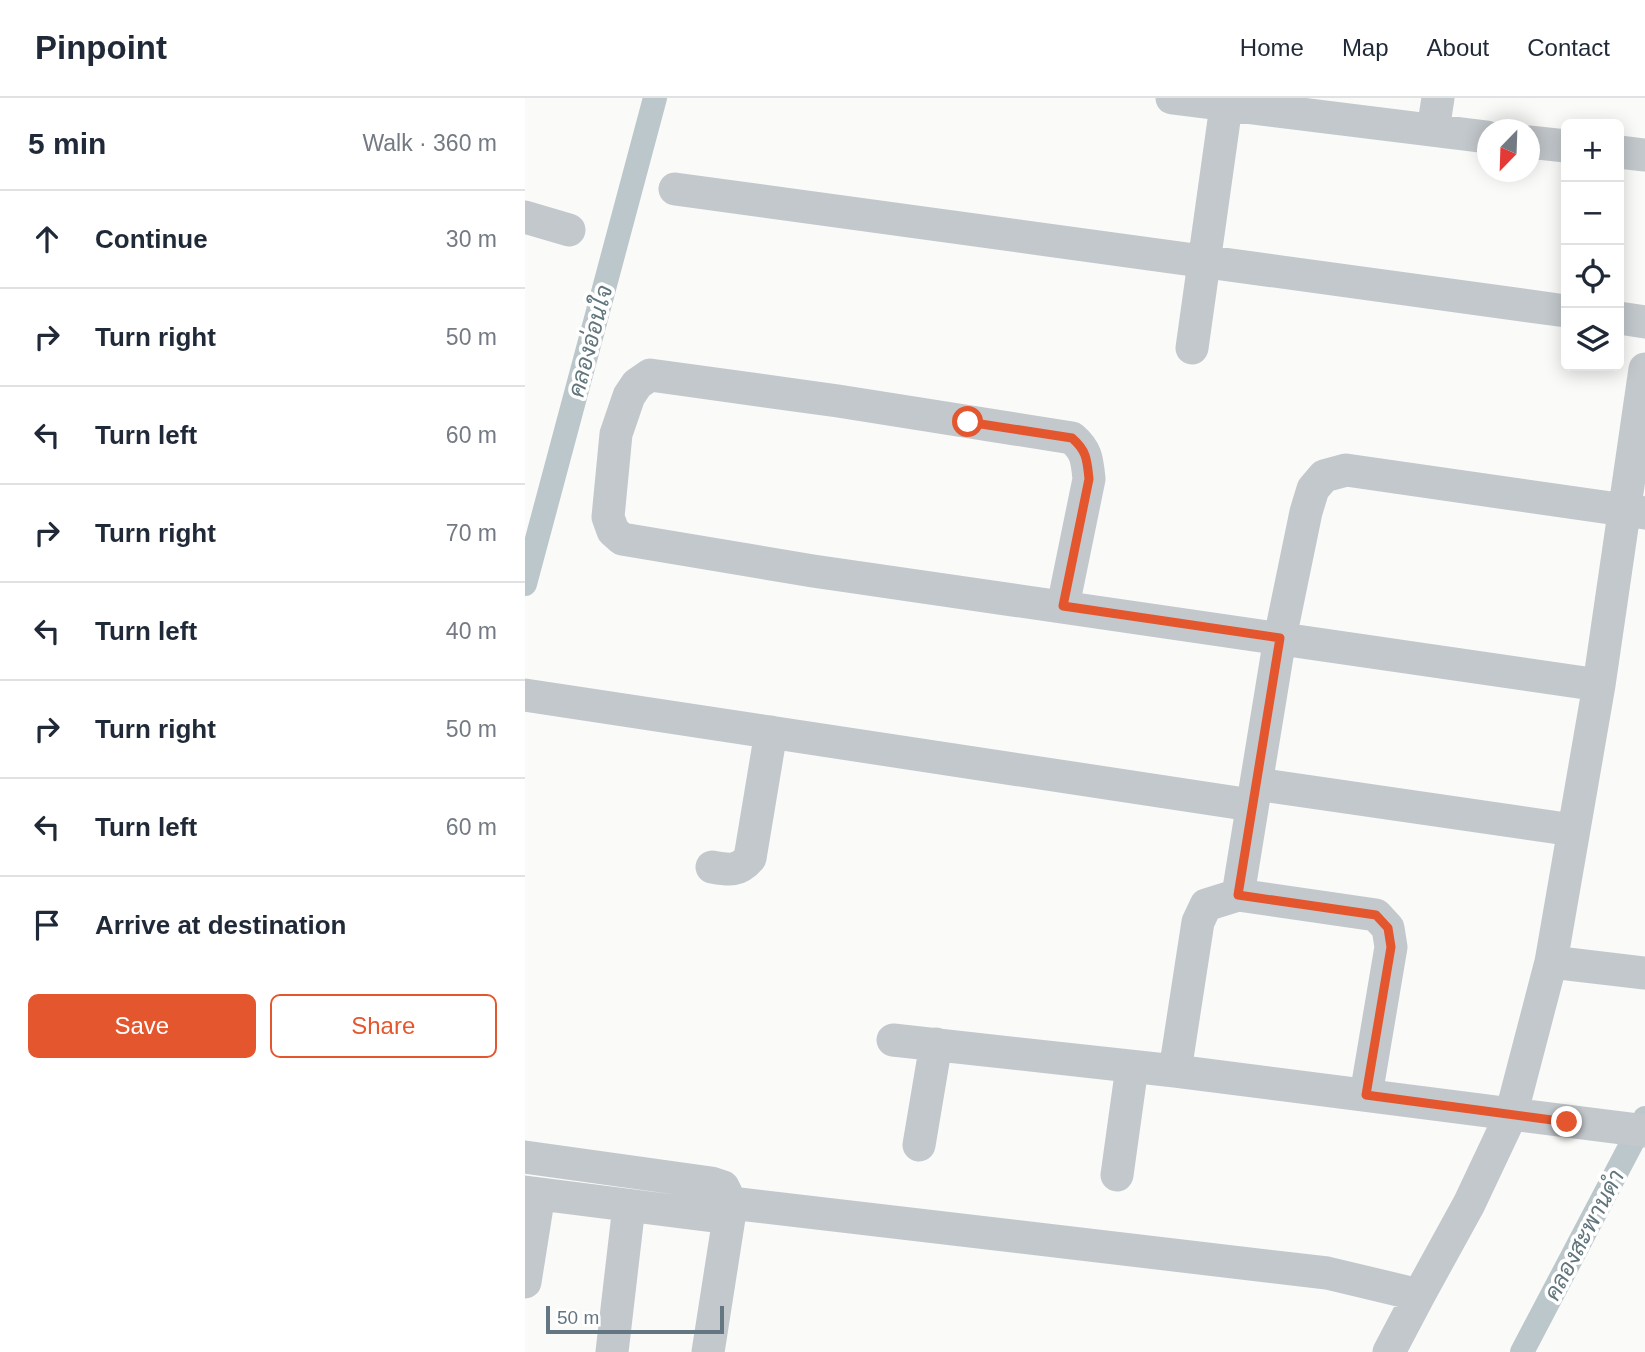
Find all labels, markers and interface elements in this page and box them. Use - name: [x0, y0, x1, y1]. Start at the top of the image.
- text: Pinpoint: [35, 29, 167, 66]
- text: Home: [1240, 34, 1304, 61]
- text: Map: [1342, 34, 1389, 61]
- text: About: [1427, 34, 1489, 61]
- text: Contact: [1527, 34, 1610, 61]
- north arrow: [1477, 119, 1540, 182]
- map controls: [1561, 119, 1624, 371]
- button: +: [1561, 119, 1624, 182]
- text: 5 min: [28, 127, 106, 160]
- text: Walk · 360 m: [362, 130, 497, 156]
- button: −: [1561, 182, 1624, 245]
- icon: ahead: [28, 220, 66, 258]
- text: Continue: [95, 224, 208, 254]
- text: 30 m: [446, 226, 497, 252]
- button: locate: [1561, 245, 1624, 308]
- water label: คลองอ่อนใจ: [560, 282, 617, 400]
- button: layers: [1561, 308, 1624, 371]
- icon: right: [28, 318, 66, 356]
- text: Turn right: [95, 322, 216, 352]
- text: 50 m: [446, 324, 497, 350]
- route start: [952, 406, 983, 437]
- icon: left: [28, 416, 66, 454]
- text: Turn left: [95, 420, 197, 450]
- text: 60 m: [446, 422, 497, 448]
- icon: right: [28, 514, 66, 552]
- text: Turn right: [95, 518, 216, 548]
- text: 70 m: [446, 520, 497, 546]
- icon: left: [28, 612, 66, 650]
- text: Turn left: [95, 616, 197, 646]
- text: 40 m: [446, 618, 497, 644]
- icon: right: [28, 710, 66, 748]
- text: Turn right: [95, 714, 216, 744]
- text: 50 m: [446, 716, 497, 742]
- icon: left: [28, 808, 66, 846]
- text: Turn left: [95, 812, 197, 842]
- text: 60 m: [446, 814, 497, 840]
- icon: arrive: [28, 906, 66, 944]
- text: Arrive at destination: [95, 910, 346, 940]
- button: Save: [28, 994, 256, 1058]
- button: Share: [270, 994, 497, 1058]
- route end: [1551, 1106, 1582, 1137]
- water label: คลองสะพานดำ: [1538, 1165, 1629, 1305]
- scale bar: [546, 1303, 725, 1335]
- text: 50 m: [557, 1307, 599, 1328]

